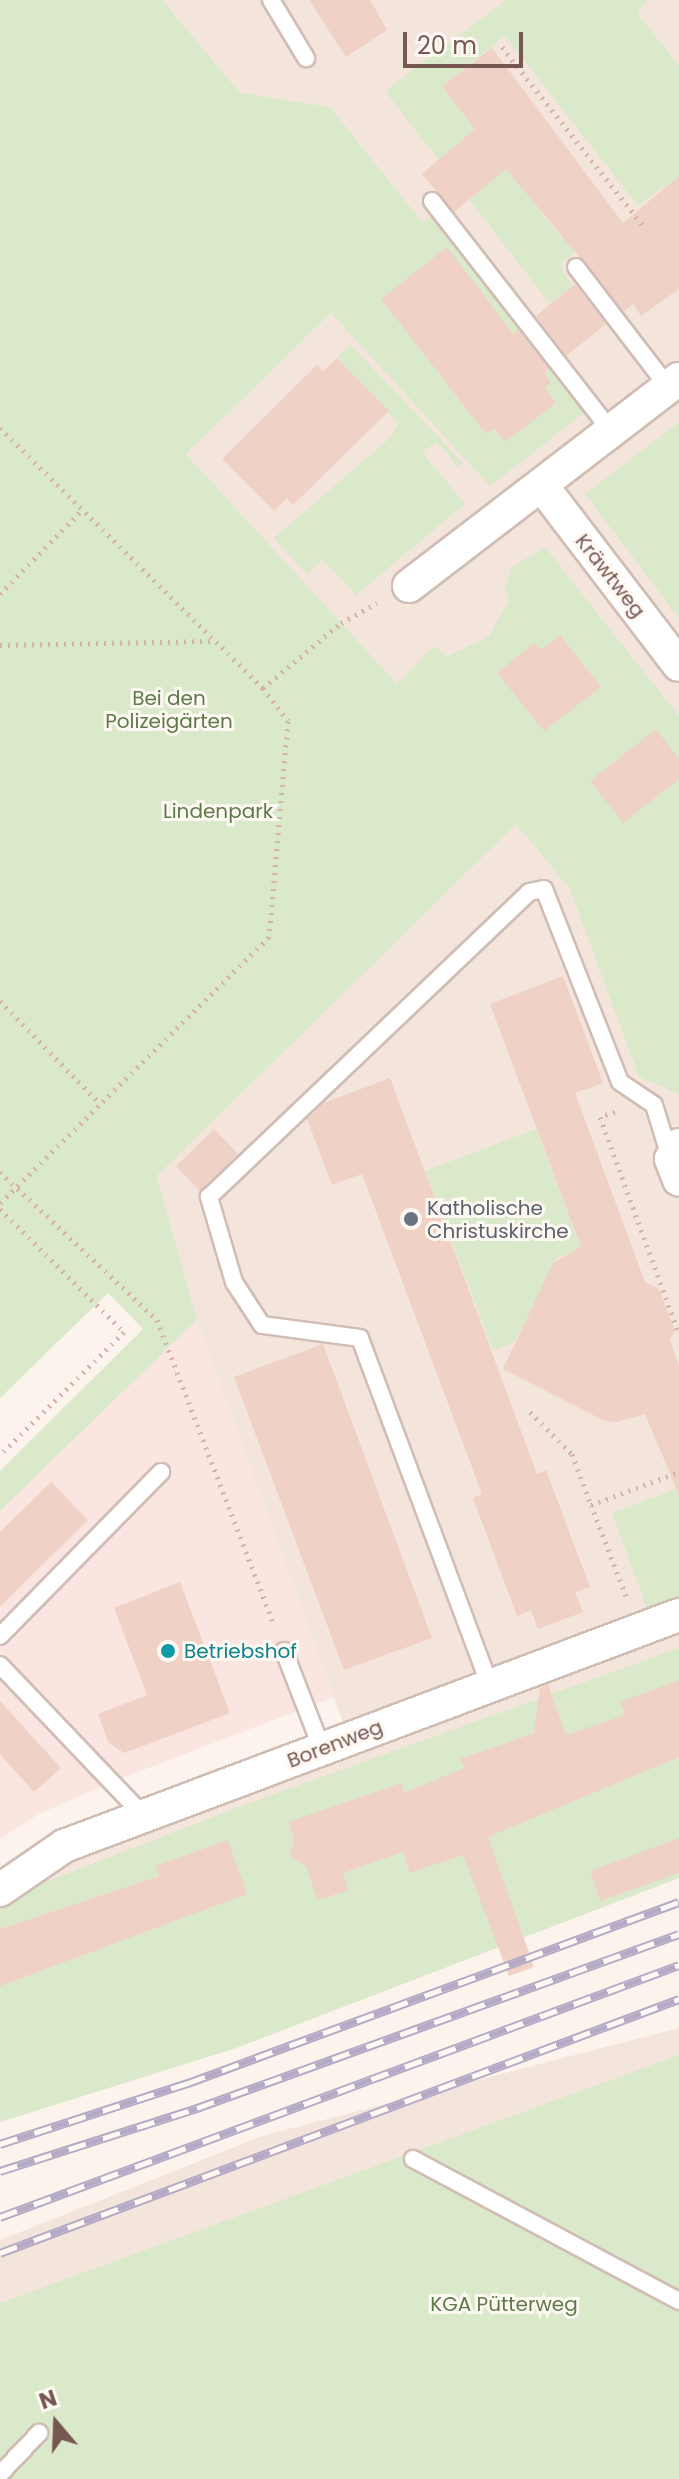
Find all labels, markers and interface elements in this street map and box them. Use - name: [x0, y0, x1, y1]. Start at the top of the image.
- scale bar: [407, 16, 527, 66]
- text: 20 m: [417, 29, 477, 62]
- street label: Kräwtweg: [570, 530, 650, 622]
- park label: Bei den Polizeigärten: [105, 686, 233, 733]
- park label: Lindenpark: [163, 799, 273, 823]
- place label: Katholische Christuskirche: [427, 1196, 569, 1243]
- marker: Katholische Christuskirche: [402, 1210, 420, 1228]
- place label: Betriebshof: [184, 1639, 297, 1663]
- marker: Betriebshof: [159, 1642, 177, 1660]
- street label: Borenweg: [284, 1715, 386, 1773]
- park label: KGA Pütterweg: [430, 2292, 578, 2316]
- text: N: [35, 2382, 61, 2417]
- north arrow: [16, 2383, 96, 2463]

